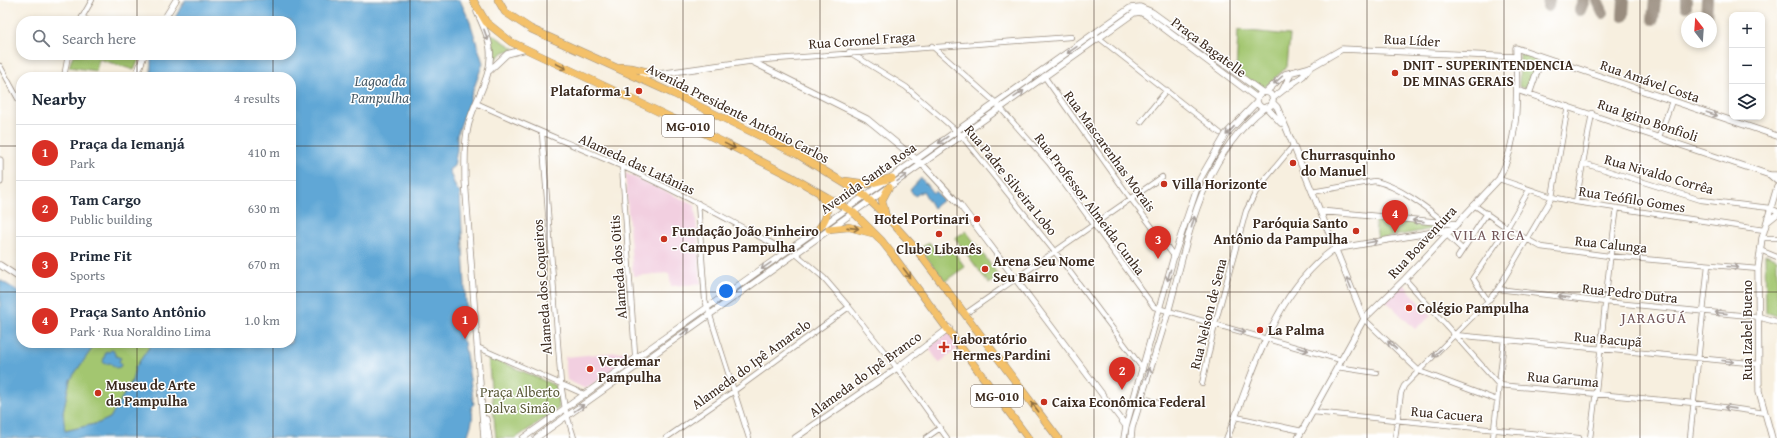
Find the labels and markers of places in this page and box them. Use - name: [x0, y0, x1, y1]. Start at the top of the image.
- place label: DNIT - SUPERINTENDENCIA DE MINAS GERAIS: [1403, 55, 1574, 91]
- marker: DNIT - SUPERINTENDENCIA DE MINAS GERAIS: [1390, 68, 1400, 78]
- place label: Plataforma 1: [551, 81, 631, 101]
- marker: Plataforma 1: [634, 86, 644, 96]
- place label: Churrasquinho do Manuel: [1301, 145, 1396, 181]
- marker: Churrasquinho do Manuel: [1288, 158, 1298, 168]
- place label: Villa Horizonte: [1172, 174, 1267, 194]
- marker: Villa Horizonte: [1159, 179, 1169, 189]
- pin: 4: [1382, 200, 1408, 233]
- place label: Hotel Portinari: [874, 209, 970, 229]
- place label: Paróquia Santo Antônio da Pampulha: [1213, 213, 1349, 249]
- marker: Hotel Portinari: [972, 214, 982, 224]
- place label: Fundação João Pinheiro - Campus Pampulha: [672, 221, 819, 257]
- pin: 3: [1145, 226, 1171, 259]
- marker: Paróquia Santo Antônio da Pampulha: [1351, 226, 1361, 236]
- marker: Clube Libanês: [934, 229, 944, 239]
- marker: Fundação João Pinheiro - Campus Pampulha: [659, 234, 669, 244]
- place label: Clube Libanês: [896, 239, 982, 259]
- place label: Arena Seu Nome Seu Bairro: [993, 251, 1095, 287]
- marker: Arena Seu Nome Seu Bairro: [980, 264, 990, 274]
- place label: Colégio Pampulha: [1417, 298, 1530, 318]
- marker: Colégio Pampulha: [1404, 303, 1414, 313]
- pin: 1: [452, 306, 478, 339]
- place label: La Palma: [1268, 320, 1325, 340]
- marker: La Palma: [1255, 325, 1265, 335]
- place label: Laboratório Hermes Pardini: [953, 329, 1051, 365]
- marker: Laboratório Hermes Pardini: [938, 341, 950, 353]
- place label: Verdemar Pampulha: [598, 351, 662, 387]
- pin: 2: [1109, 357, 1135, 390]
- marker: Verdemar Pampulha: [585, 364, 595, 374]
- place label: Museu de Arte da Pampulha: [106, 375, 196, 411]
- marker: Museu de Arte da Pampulha: [93, 388, 103, 398]
- place label: Caixa Econômica Federal: [1052, 392, 1206, 412]
- marker: Caixa Econômica Federal: [1039, 397, 1049, 407]

